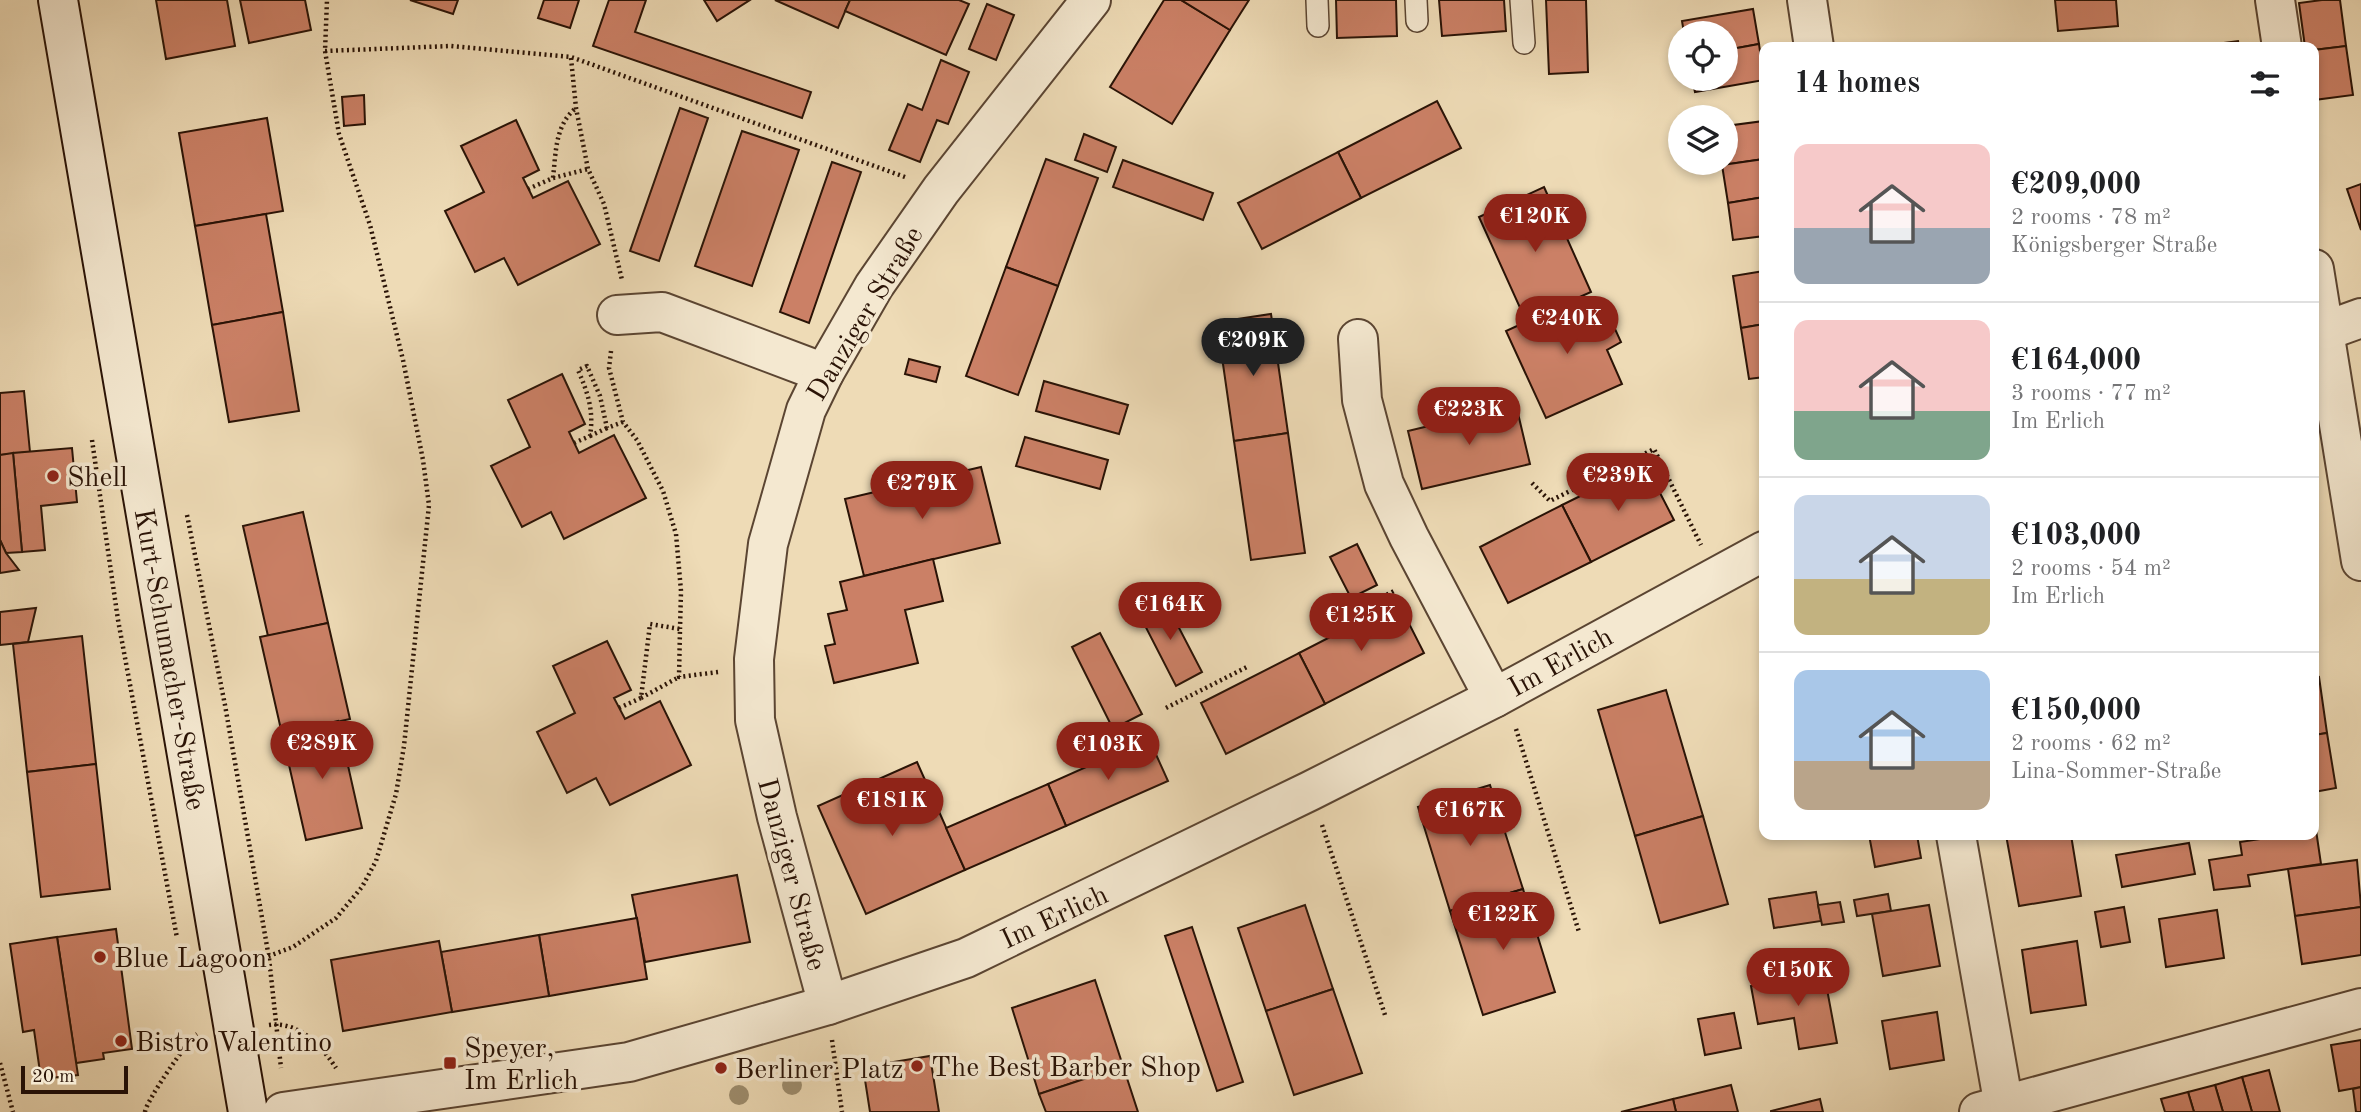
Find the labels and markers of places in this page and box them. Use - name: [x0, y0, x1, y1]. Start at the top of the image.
- pin: €120K: [1486, 194, 1584, 254]
- pin: €240K: [1518, 296, 1616, 356]
- pin: €209K: [1204, 318, 1302, 378]
- pin: €223K: [1420, 388, 1518, 447]
- pin: €239K: [1569, 454, 1667, 513]
- pin: €279K: [873, 462, 971, 521]
- place label: Shell: [67, 465, 128, 493]
- marker: Shell: [45, 468, 61, 484]
- pin: €164K: [1121, 582, 1219, 642]
- pin: €125K: [1312, 594, 1410, 653]
- pin: €289K: [273, 722, 371, 781]
- pin: €103K: [1059, 722, 1157, 782]
- pin: €181K: [843, 778, 941, 838]
- pin: €167K: [1421, 788, 1519, 848]
- pin: €122K: [1454, 892, 1552, 952]
- place label: Blue Lagoon: [114, 946, 267, 974]
- pin: €150K: [1749, 948, 1847, 1008]
- marker: Blue Lagoon: [92, 949, 108, 965]
- place label: Bistro Valentino: [135, 1030, 332, 1058]
- marker: Bistro Valentino: [113, 1033, 129, 1049]
- place label: Speyer, Im Erlich: [464, 1036, 578, 1096]
- marker: Speyer, Im Erlich: [442, 1055, 458, 1071]
- place label: The Best Barber Shop: [931, 1055, 1201, 1083]
- place label: Berliner Platz: [735, 1057, 904, 1085]
- marker: The Best Barber Shop: [909, 1058, 925, 1074]
- marker: Berliner Platz: [713, 1060, 729, 1076]

